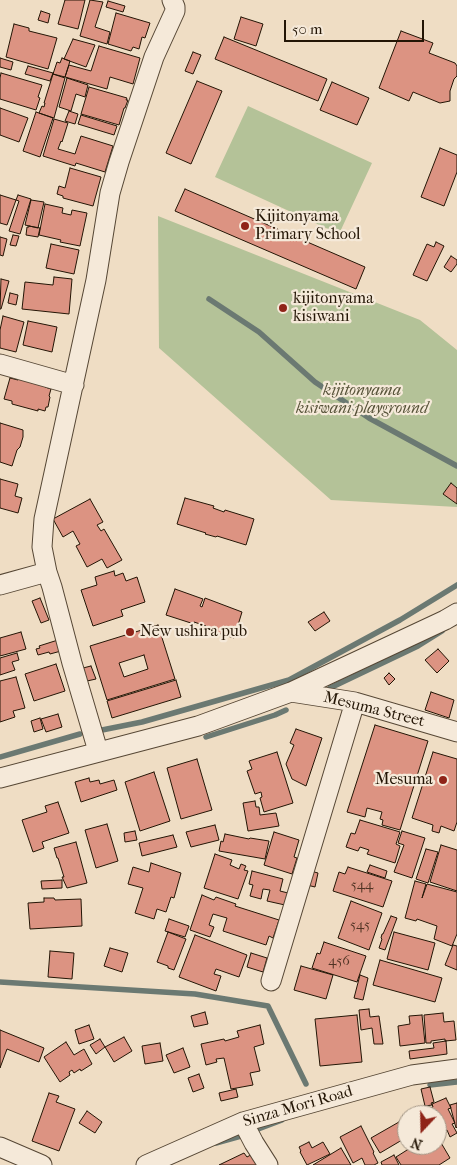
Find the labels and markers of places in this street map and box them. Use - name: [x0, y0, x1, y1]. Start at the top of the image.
- place label: Kijitonyama Primary School: [255, 207, 360, 245]
- marker: Kijitonyama Primary School: [239, 220, 251, 232]
- place label: kijitonyama kisiwani: [293, 289, 374, 327]
- marker: kijitonyama kisiwani: [277, 302, 289, 314]
- place label: New ushira pub: [140, 622, 247, 642]
- marker: New ushira pub: [124, 626, 136, 638]
- place label: Mesuma: [375, 770, 433, 790]
- marker: Mesuma: [437, 774, 449, 786]

